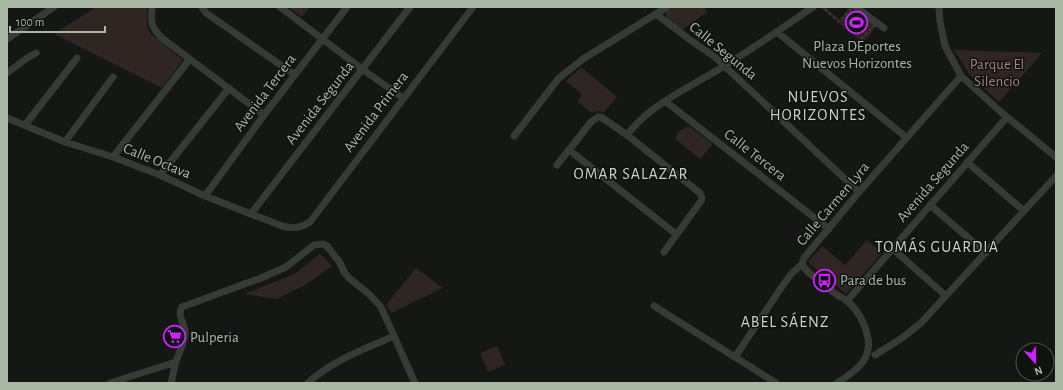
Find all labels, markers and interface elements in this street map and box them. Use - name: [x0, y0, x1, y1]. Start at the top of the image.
- scale bar: [10, 8, 105, 34]
- sports icon: Plaza DEportes Nuevos Horizontes: [844, 10, 870, 36]
- text: 100 m: [16, 16, 44, 28]
- street label: Calle Segunda: [686, 19, 760, 83]
- place label: Plaza DEportes Nuevos Horizontes: [802, 39, 912, 71]
- street label: Avenida Tercera: [231, 52, 299, 134]
- park label: Parque El Silencio: [970, 57, 1024, 89]
- street label: Avenida Segunda: [283, 59, 357, 147]
- street label: Avenida Primera: [341, 69, 411, 155]
- district label: NUEVOS HORIZONTES: [770, 89, 866, 123]
- street label: Calle Tercera: [721, 126, 789, 184]
- street label: Avenida Segunda: [894, 139, 972, 225]
- street label: Calle Octava: [121, 141, 193, 181]
- street label: Calle Carmen Lyra: [794, 159, 872, 249]
- district label: OMAR SALAZAR: [574, 166, 688, 182]
- district label: TOMÁS GUARDIA: [875, 237, 999, 255]
- bus stop icon: Para de bus: [812, 267, 838, 293]
- place label: Para de bus: [840, 273, 906, 288]
- district label: ABEL SÁENZ: [741, 312, 829, 330]
- supermarket icon: Pulperia: [162, 324, 188, 350]
- place label: Pulperia: [190, 330, 239, 345]
- north arrow: [1015, 342, 1055, 382]
- text: N: [1033, 364, 1044, 377]

